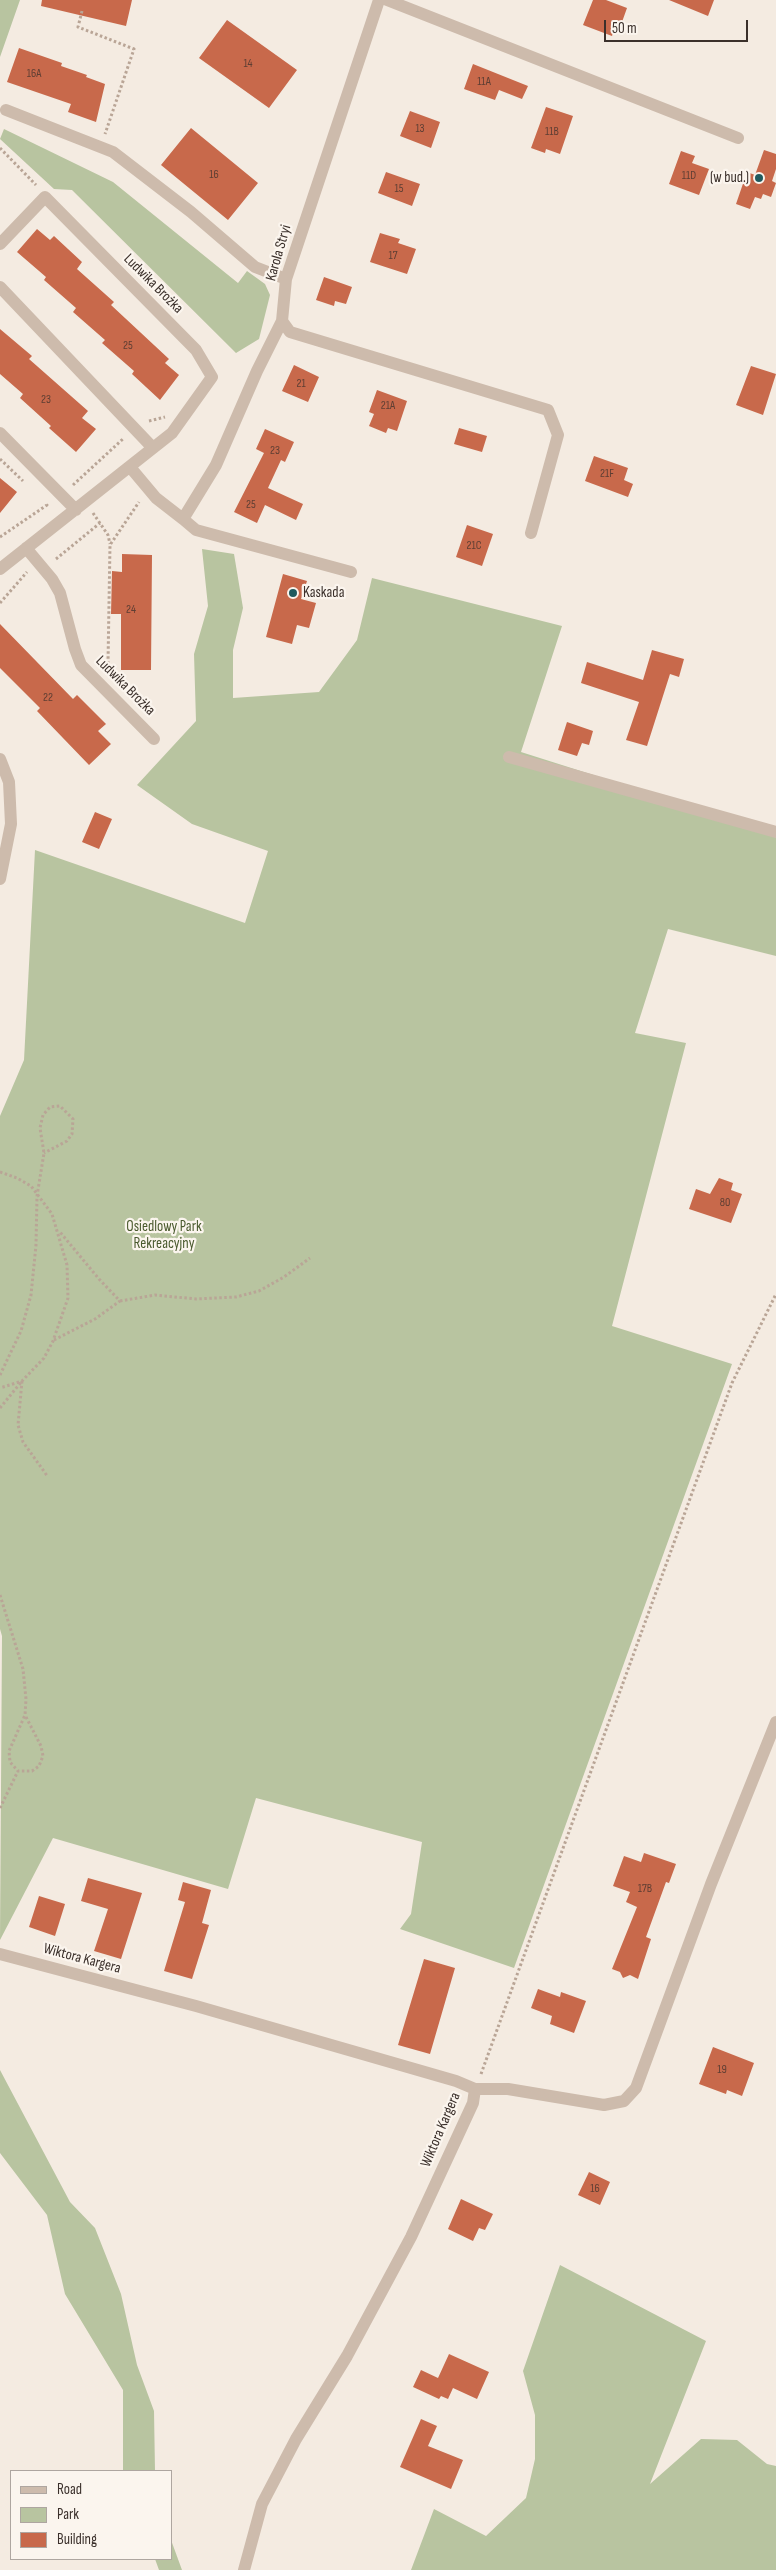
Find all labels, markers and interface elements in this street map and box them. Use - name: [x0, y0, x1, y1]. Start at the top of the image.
- scale bar: [606, 10, 750, 42]
- text: 50 m: [612, 19, 637, 38]
- house number: 14: [243, 57, 253, 71]
- house number: 16A: [27, 67, 41, 81]
- house number: 11A: [477, 75, 491, 89]
- house number: 13: [415, 122, 425, 136]
- house number: 11B: [545, 125, 559, 139]
- house number: 16: [209, 168, 219, 182]
- house number: 11D: [682, 169, 696, 183]
- place label: (w bud.): [710, 169, 749, 187]
- marker: (w bud.): [753, 172, 765, 184]
- house number: 15: [394, 182, 404, 196]
- street label: Karola Stryi: [262, 223, 296, 283]
- house number: 17: [389, 249, 397, 263]
- street label: Ludwika Brożka: [119, 250, 187, 318]
- house number: 25: [123, 339, 133, 353]
- house number: 21: [296, 377, 306, 391]
- house number: 23: [41, 393, 51, 407]
- house number: 21A: [381, 399, 395, 413]
- house number: 23: [270, 444, 280, 458]
- house number: 21F: [600, 467, 614, 481]
- house number: 25: [246, 498, 256, 512]
- house number: 21C: [467, 539, 481, 553]
- place label: Kaskada: [303, 584, 344, 602]
- marker: Kaskada: [287, 587, 299, 599]
- house number: 24: [126, 603, 136, 617]
- street label: Ludwika Brożka: [91, 652, 159, 720]
- house number: 22: [43, 691, 53, 705]
- house number: 80: [720, 1196, 730, 1210]
- park label: Osiedlowy Park Rekreacyjny: [126, 1218, 202, 1253]
- house number: 17B: [638, 1882, 652, 1896]
- street label: Wiktora Kargera: [41, 1940, 123, 1978]
- house number: 19: [717, 2063, 727, 2077]
- street label: Wiktora Kargera: [417, 2090, 465, 2170]
- house number: 16: [590, 2182, 600, 2196]
- legend: [10, 2470, 172, 2560]
- text: Road: [57, 2480, 82, 2499]
- text: Park: [57, 2505, 79, 2524]
- text: Building: [57, 2530, 97, 2549]

